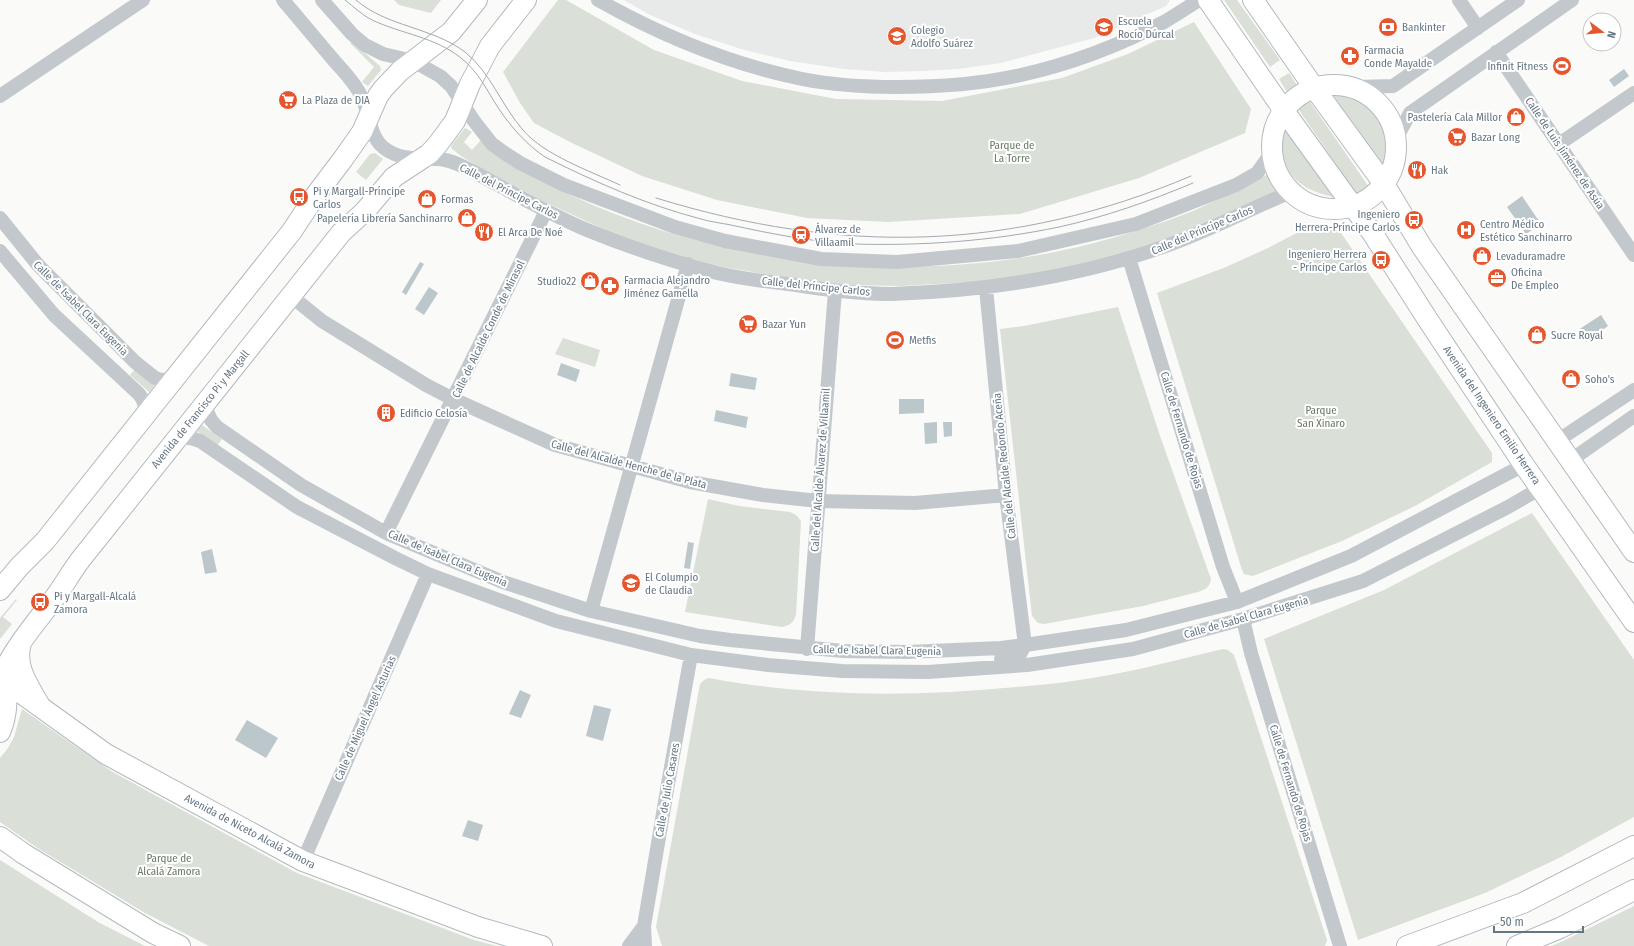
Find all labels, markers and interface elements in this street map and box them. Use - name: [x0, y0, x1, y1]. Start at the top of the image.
- north arrow: [1582, 12, 1622, 52]
- place label: Escuela Rocío Dúrcal: [1118, 15, 1174, 41]
- school or university icon: Escuela Rocío Dúrcal: [1093, 16, 1115, 38]
- bank icon: Bankinter: [1377, 16, 1399, 38]
- place label: Bankinter: [1402, 21, 1446, 34]
- place label: Colegio Adolfo Suárez: [911, 24, 973, 50]
- school or university icon: Colegio Adolfo Suárez: [886, 25, 908, 47]
- text: N: [1604, 30, 1618, 40]
- place label: Farmacia Conde Mayalde: [1364, 44, 1432, 70]
- pharmacy icon: Farmacia Conde Mayalde: [1339, 45, 1361, 67]
- sports icon: Infinit Fitness: [1551, 55, 1573, 77]
- place label: Infinit Fitness: [1487, 60, 1548, 73]
- supermarket icon: La Plaza de DIA: [277, 89, 299, 111]
- place label: La Plaza de DIA: [302, 94, 370, 107]
- street label: Calle de Luis Jiménez de Asúa: [1522, 95, 1607, 212]
- shop icon: Pastelería Cala Millor: [1505, 106, 1527, 128]
- place label: Pastelería Cala Millor: [1408, 111, 1502, 124]
- supermarket icon: Bazar Long: [1446, 126, 1468, 148]
- place label: Bazar Long: [1471, 131, 1521, 144]
- park label: Parque de La Torre: [989, 139, 1035, 165]
- restaurant icon: Hak: [1406, 159, 1428, 181]
- street label: Calle del Príncipe Carlos: [457, 161, 560, 222]
- place label: Hak: [1431, 164, 1449, 177]
- place label: Pi y Margall-Príncipe Carlos: [313, 185, 405, 211]
- bus stop icon: Pi y Margall-Príncipe Carlos: [288, 186, 310, 208]
- shop icon: Formas: [416, 188, 438, 210]
- place label: Formas: [441, 193, 474, 206]
- street label: Calle del Príncipe Carlos: [1150, 203, 1255, 258]
- shop icon: Papelería Librería Sanchinarro: [456, 207, 478, 229]
- place label: Ingeniero Herrera-Príncipe Carlos: [1295, 208, 1400, 234]
- bus stop icon: Ingeniero Herrera-Príncipe Carlos: [1403, 209, 1425, 231]
- place label: Papelería Librería Sanchinarro: [317, 212, 453, 225]
- place label: Centro Médico Estético Sanchinarro: [1480, 218, 1572, 244]
- hospital icon: Centro Médico Estético Sanchinarro: [1455, 219, 1477, 241]
- restaurant icon: El Arca De Noé: [473, 221, 495, 243]
- place label: Álvarez de Villaamil: [815, 222, 861, 249]
- station icon: Álvarez de Villaamil: [790, 224, 812, 246]
- place label: El Arca De Noé: [498, 226, 563, 239]
- shop icon: Levaduramadre: [1471, 245, 1493, 267]
- place label: Ingeniero Herrera - Príncipe Carlos: [1288, 248, 1367, 274]
- bus stop icon: Ingeniero Herrera - Príncipe Carlos: [1370, 249, 1392, 271]
- place label: Levaduramadre: [1496, 250, 1565, 263]
- street label: Calle de Isabel Clara Eugenia: [31, 258, 131, 358]
- street label: Calle de Alcalde Conde de Mirasol: [449, 258, 527, 400]
- place label: Oficina De Empleo: [1511, 266, 1559, 292]
- office icon: Oficina De Empleo: [1486, 267, 1508, 289]
- shop icon: Studio22: [579, 270, 601, 292]
- place label: Farmacia Alejandro Jiménez Gamella: [624, 274, 710, 300]
- street label: Calle del Príncipe Carlos: [761, 274, 871, 299]
- place label: Studio22: [537, 275, 576, 288]
- pharmacy icon: Farmacia Alejandro Jiménez Gamella: [599, 275, 621, 297]
- supermarket icon: Bazar Yun: [737, 313, 759, 335]
- place label: Bazar Yun: [762, 318, 806, 331]
- shop icon: Sucre Royal: [1526, 324, 1548, 346]
- sports icon: Metfis: [884, 329, 906, 351]
- place label: Sucre Royal: [1551, 329, 1603, 342]
- place label: Metfis: [909, 334, 937, 347]
- street label: Avenida del Ingeniero Emilio Herrera: [1440, 343, 1543, 487]
- street label: Avenida de Francisco Pi y Margall: [149, 348, 252, 471]
- shop icon: Soho's: [1560, 368, 1582, 390]
- street label: Calle de Fernando de Rojas: [1158, 370, 1206, 491]
- place label: Soho's: [1585, 373, 1615, 386]
- street label: Calle del Alcalde Álvarez de Villaamil: [807, 388, 833, 552]
- street label: Calle del Alcalde Redondo Aceña: [990, 392, 1019, 539]
- building icon: Edificio Celosía: [375, 402, 397, 424]
- park label: Parque San Xinaro: [1297, 404, 1345, 430]
- place label: Edificio Celosía: [400, 407, 468, 420]
- street label: Calle del Alcalde Henche de la Plata: [550, 437, 708, 492]
- street label: Calle de Isabel Clara Eugenia: [386, 527, 509, 590]
- place label: El Columpio de Claudia: [645, 571, 698, 597]
- school or university icon: El Columpio de Claudia: [620, 572, 642, 594]
- place label: Pi y Margall-Alcalá Zamora: [54, 590, 136, 616]
- bus stop icon: Pi y Margall-Alcalá Zamora: [29, 591, 51, 613]
- street label: Calle de Isabel Clara Eugenia: [1183, 594, 1310, 641]
- street label: Calle de Isabel Clara Eugenia: [813, 643, 941, 658]
- street label: Calle de Miguel Ángel Asturias: [331, 653, 399, 782]
- street label: Calle de Fernando de Rojas: [1267, 723, 1315, 844]
- street label: Calle de Julio Casares: [653, 742, 682, 838]
- street label: Avenida de Niceto Alcalá Zamora: [182, 791, 317, 872]
- park label: Parque de Alcalá Zamora: [138, 852, 200, 878]
- scale bar: [1494, 908, 1583, 934]
- text: 50 m: [1500, 915, 1524, 929]

